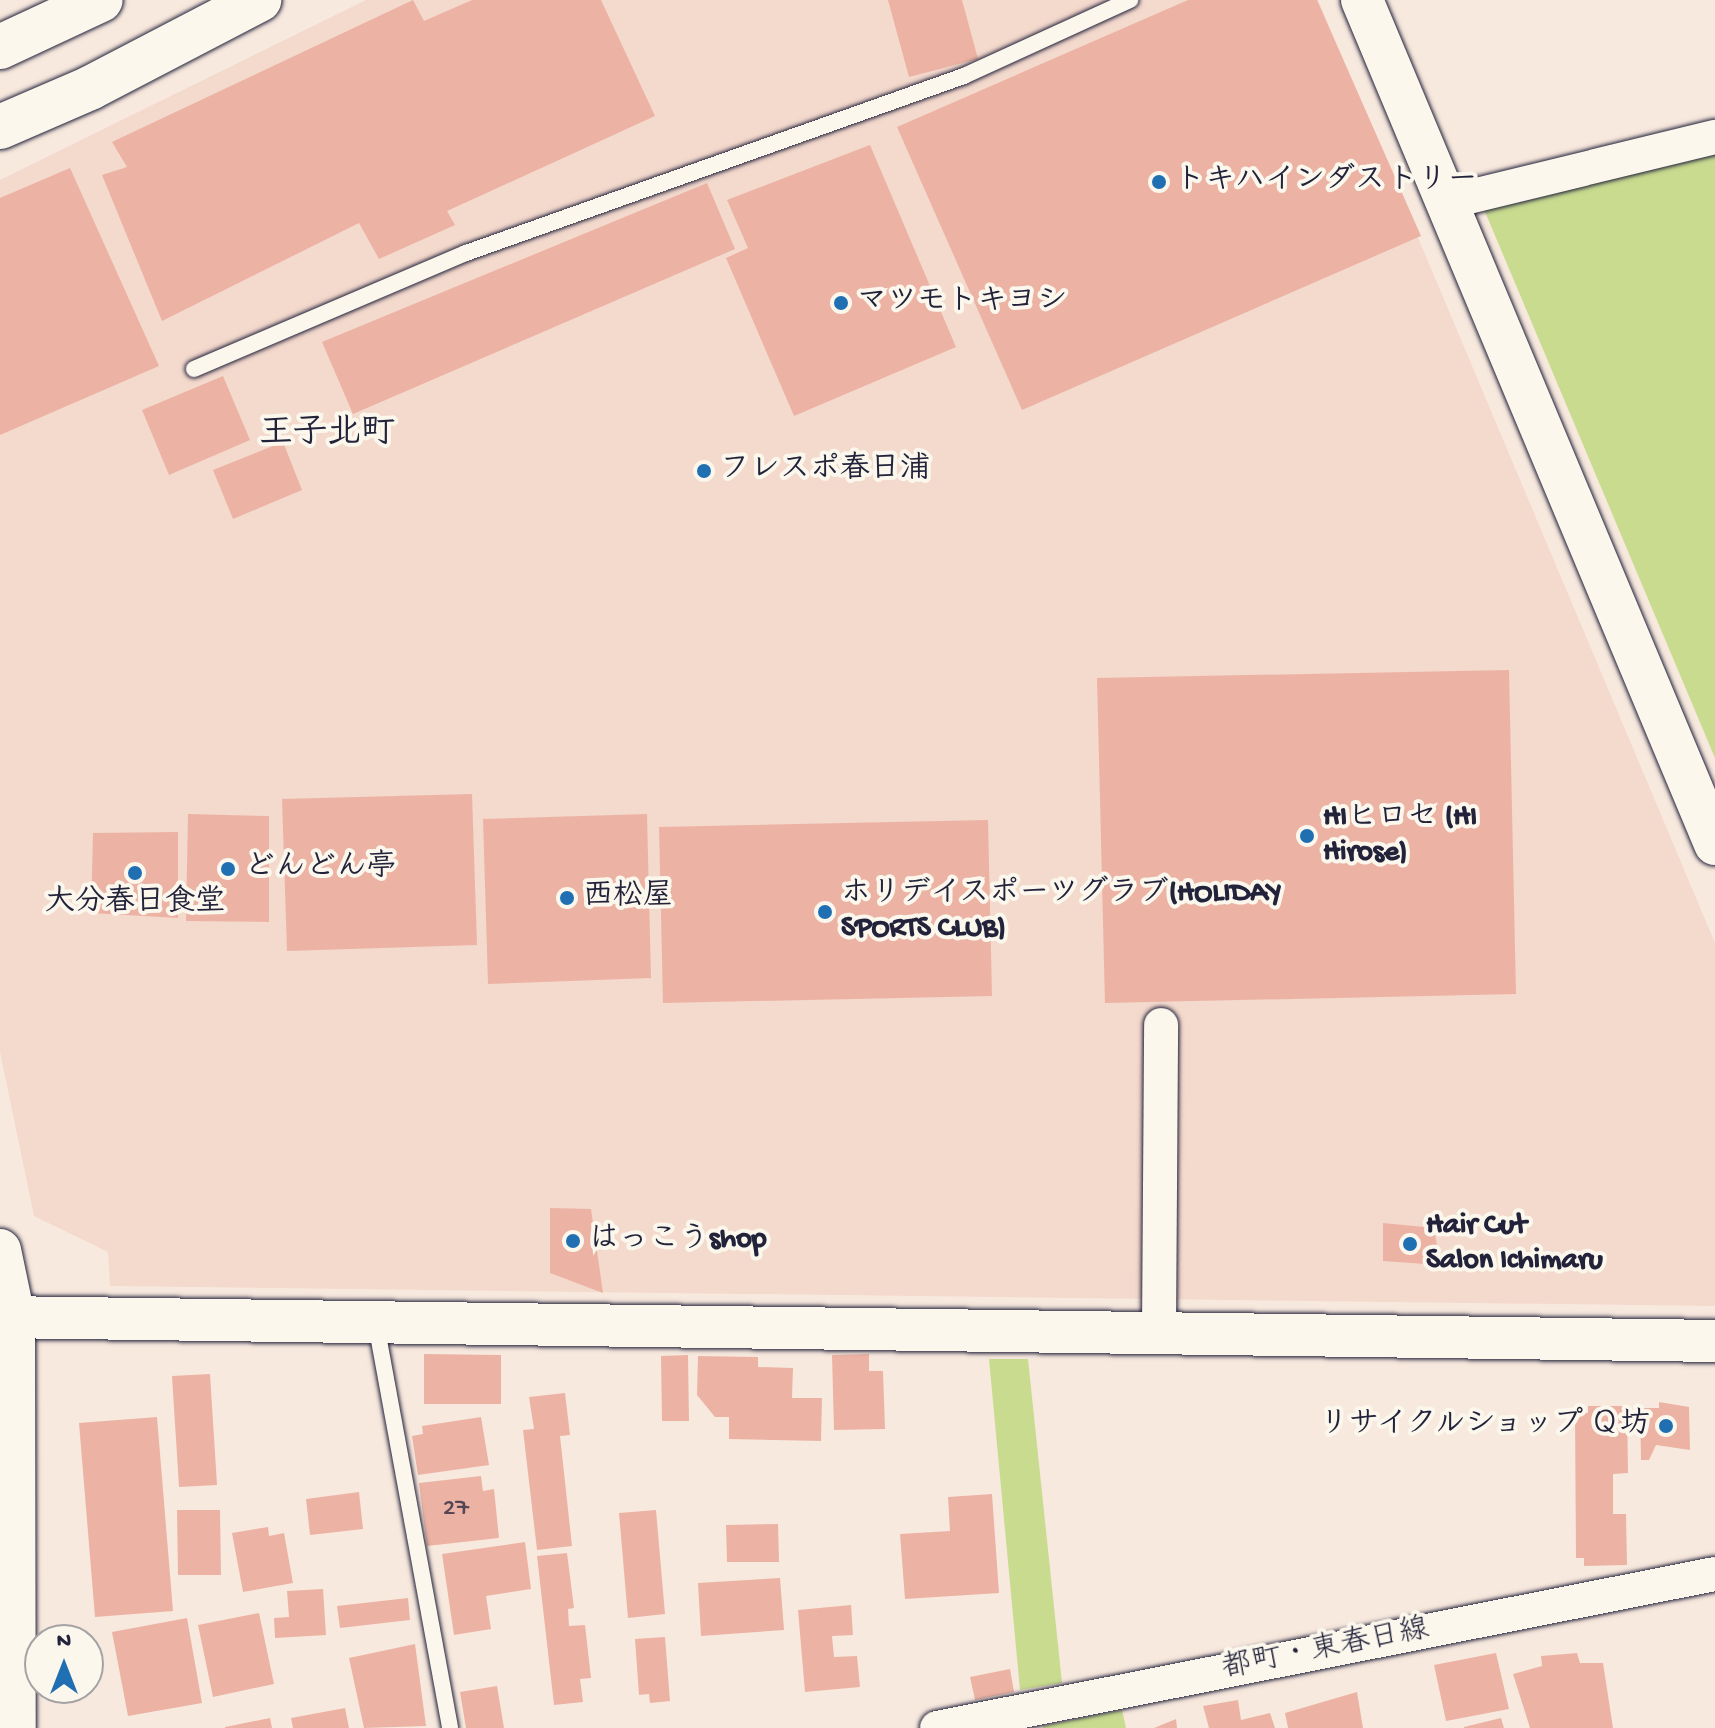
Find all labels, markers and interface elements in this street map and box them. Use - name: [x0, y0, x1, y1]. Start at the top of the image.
- place label: トキハインダストリー: [1175, 164, 1475, 200]
- marker: トキハインダストリー: [1150, 173, 1168, 191]
- place label: マツモトキヨシ: [857, 285, 1067, 321]
- marker: マツモトキヨシ: [832, 294, 850, 312]
- district label: 王子北町: [259, 416, 395, 456]
- place label: フレスポ春日浦: [720, 453, 930, 489]
- marker: フレスポ春日浦: [695, 462, 713, 480]
- place label: HIヒロセ (HI Hirose): [1323, 801, 1477, 872]
- marker: HIヒロセ (HI Hirose): [1298, 827, 1316, 845]
- place label: どんどん亭: [244, 851, 394, 887]
- marker: どんどん亭: [219, 860, 237, 878]
- marker: 大分春日食堂: [126, 864, 144, 882]
- place label: ホリデイスポーツグラブ(HOLIDAY SPORTS CLUB): [841, 877, 1284, 948]
- place label: 西松屋: [583, 880, 673, 916]
- place label: 大分春日食堂: [45, 886, 225, 922]
- marker: 西松屋: [558, 889, 576, 907]
- marker: ホリデイスポーツグラブ(HOLIDAY SPORTS CLUB): [816, 903, 834, 921]
- place label: Hair Cut Salon Ichimaru: [1426, 1209, 1603, 1280]
- place label: はっこうshop: [589, 1223, 766, 1259]
- marker: はっこうshop: [564, 1232, 582, 1250]
- marker: Hair Cut Salon Ichimaru: [1401, 1235, 1419, 1253]
- place label: リサイクルショップ Ｑ坊: [1313, 1408, 1650, 1444]
- marker: リサイクルショップ Ｑ坊: [1657, 1417, 1675, 1435]
- house number: 27: [443, 1494, 469, 1526]
- street label: 都町・東春日線: [1219, 1613, 1433, 1689]
- north arrow: [24, 1624, 104, 1704]
- text: N: [57, 1629, 71, 1655]

